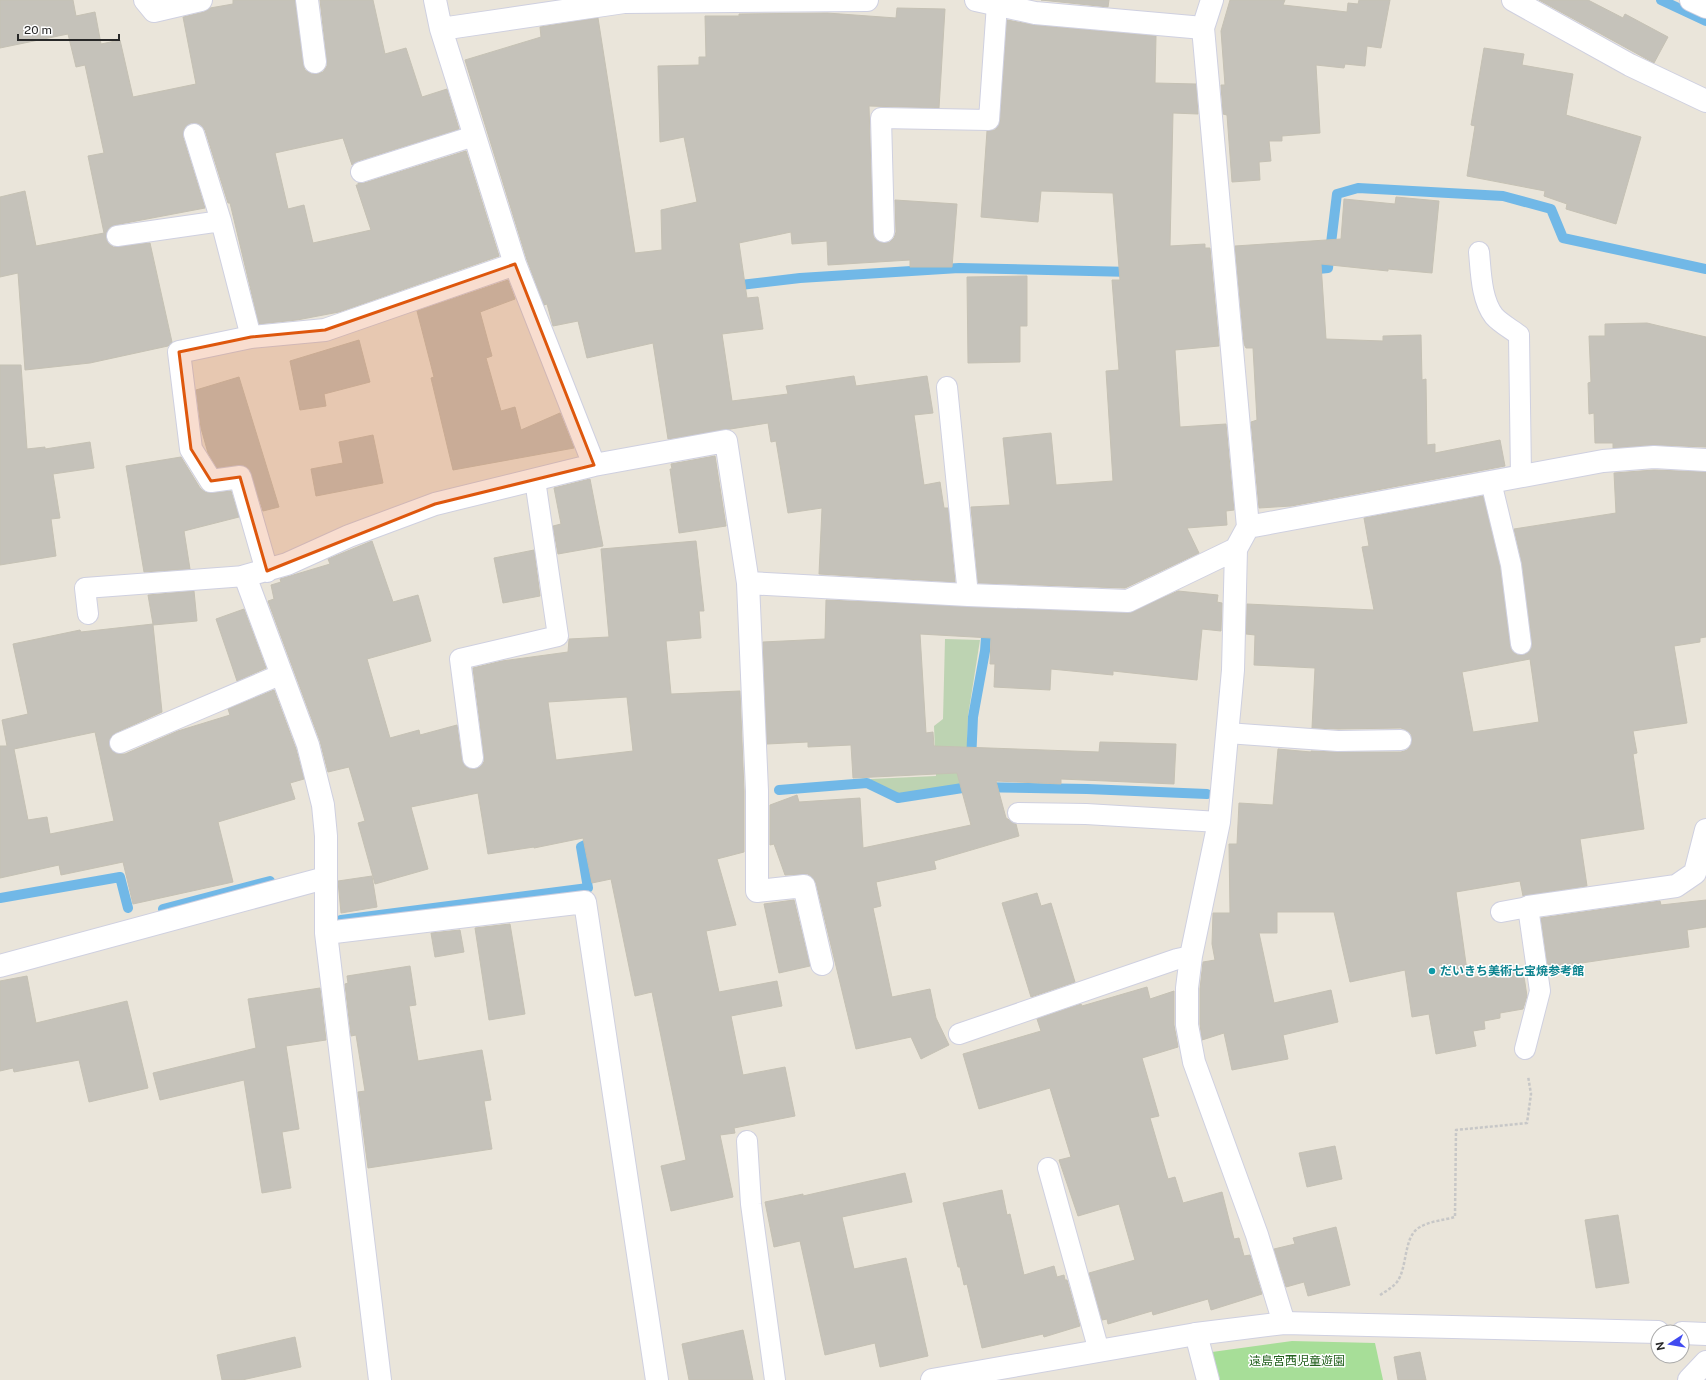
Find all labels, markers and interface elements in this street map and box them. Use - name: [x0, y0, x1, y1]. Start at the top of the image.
- scale bar: [18, 16, 119, 42]
- text: 20 m: [24, 23, 52, 37]
- place label: だいきち美術七宝焼参考館: [1440, 964, 1584, 978]
- marker: だいきち美術七宝焼参考館: [1427, 966, 1437, 976]
- north arrow: [1650, 1324, 1690, 1364]
- text: N: [1653, 1341, 1667, 1352]
- park label: 遠島宮西児童遊園: [1249, 1354, 1345, 1368]

